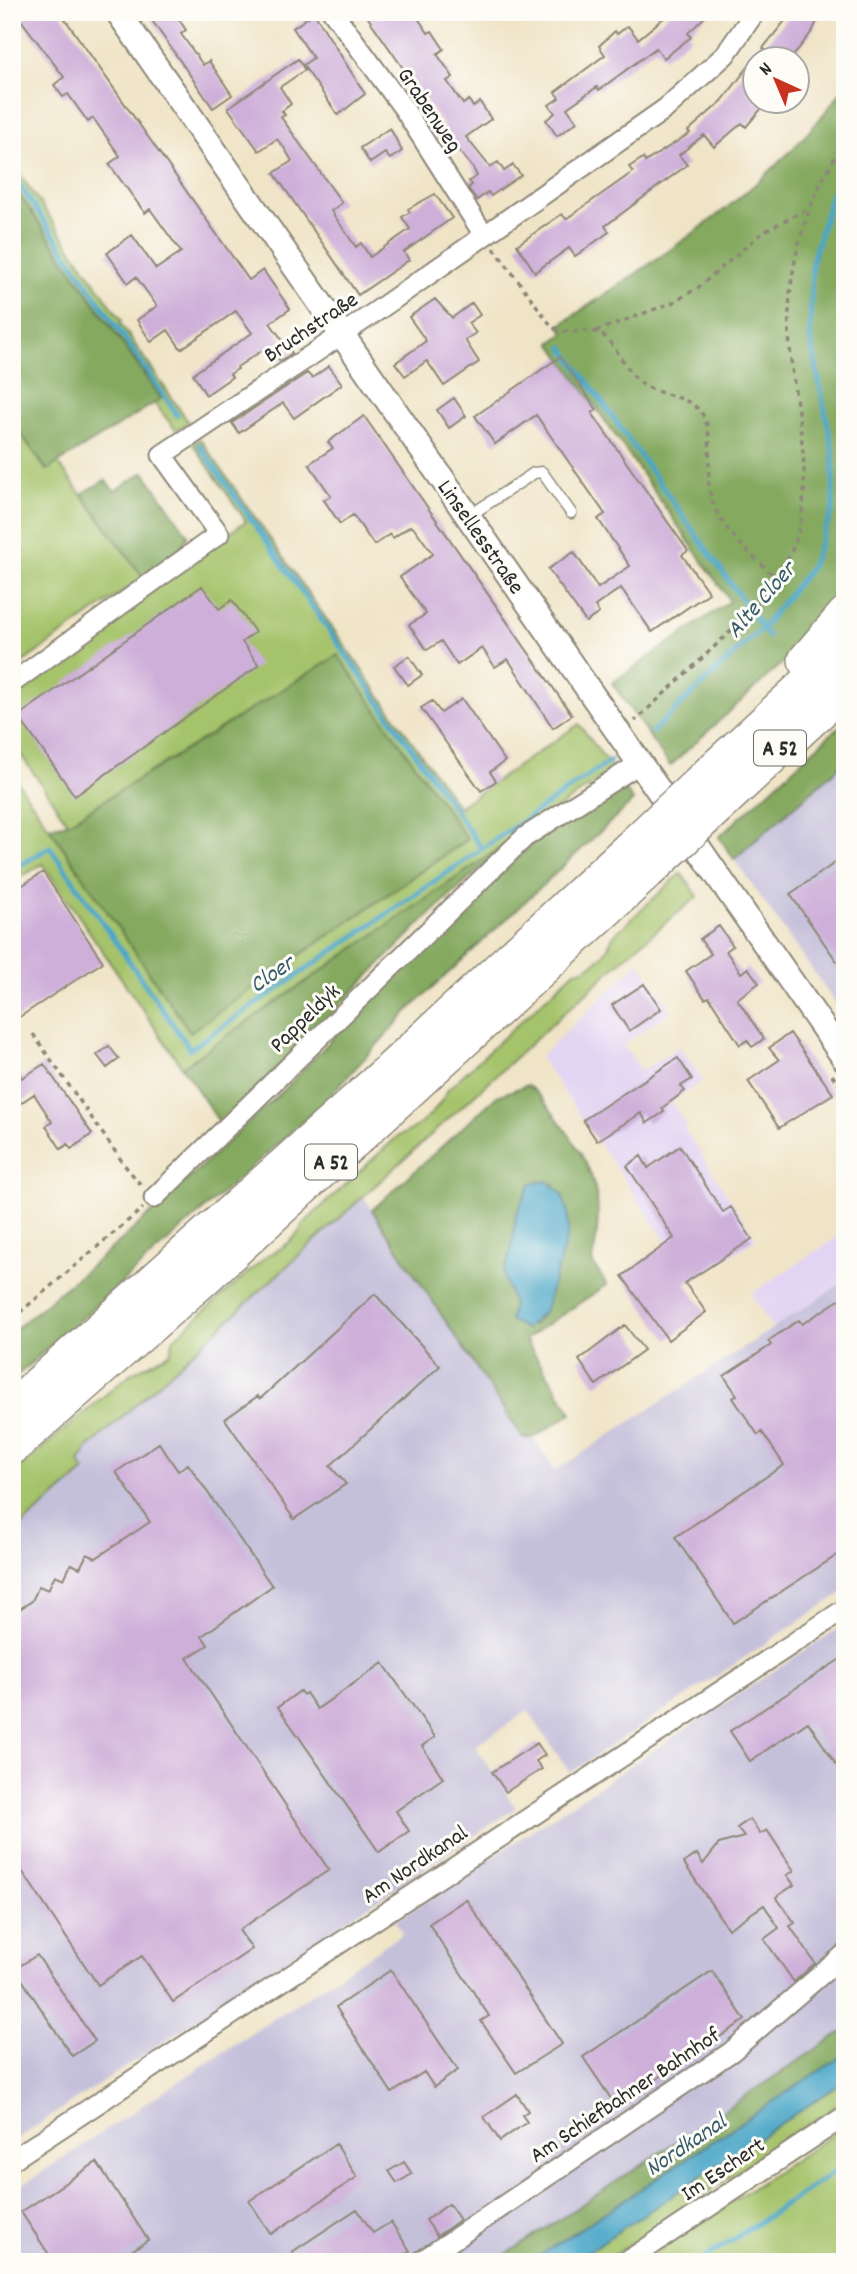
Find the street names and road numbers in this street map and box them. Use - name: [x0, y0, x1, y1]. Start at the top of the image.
- street label: Grabenweg: [387, 62, 469, 160]
- street label: Bruchstraße: [258, 285, 366, 373]
- street label: Linsellesstraße: [427, 474, 531, 602]
- road number: A 52: [754, 730, 806, 766]
- street label: Pappeldyk: [263, 977, 349, 1062]
- road number: A 52: [305, 1144, 357, 1180]
- street label: Am Nordkanal: [356, 1818, 476, 1914]
- street label: Am Schiefbahner Bahnhof: [524, 2020, 729, 2173]
- street label: Im Eschert: [675, 2131, 773, 2211]

